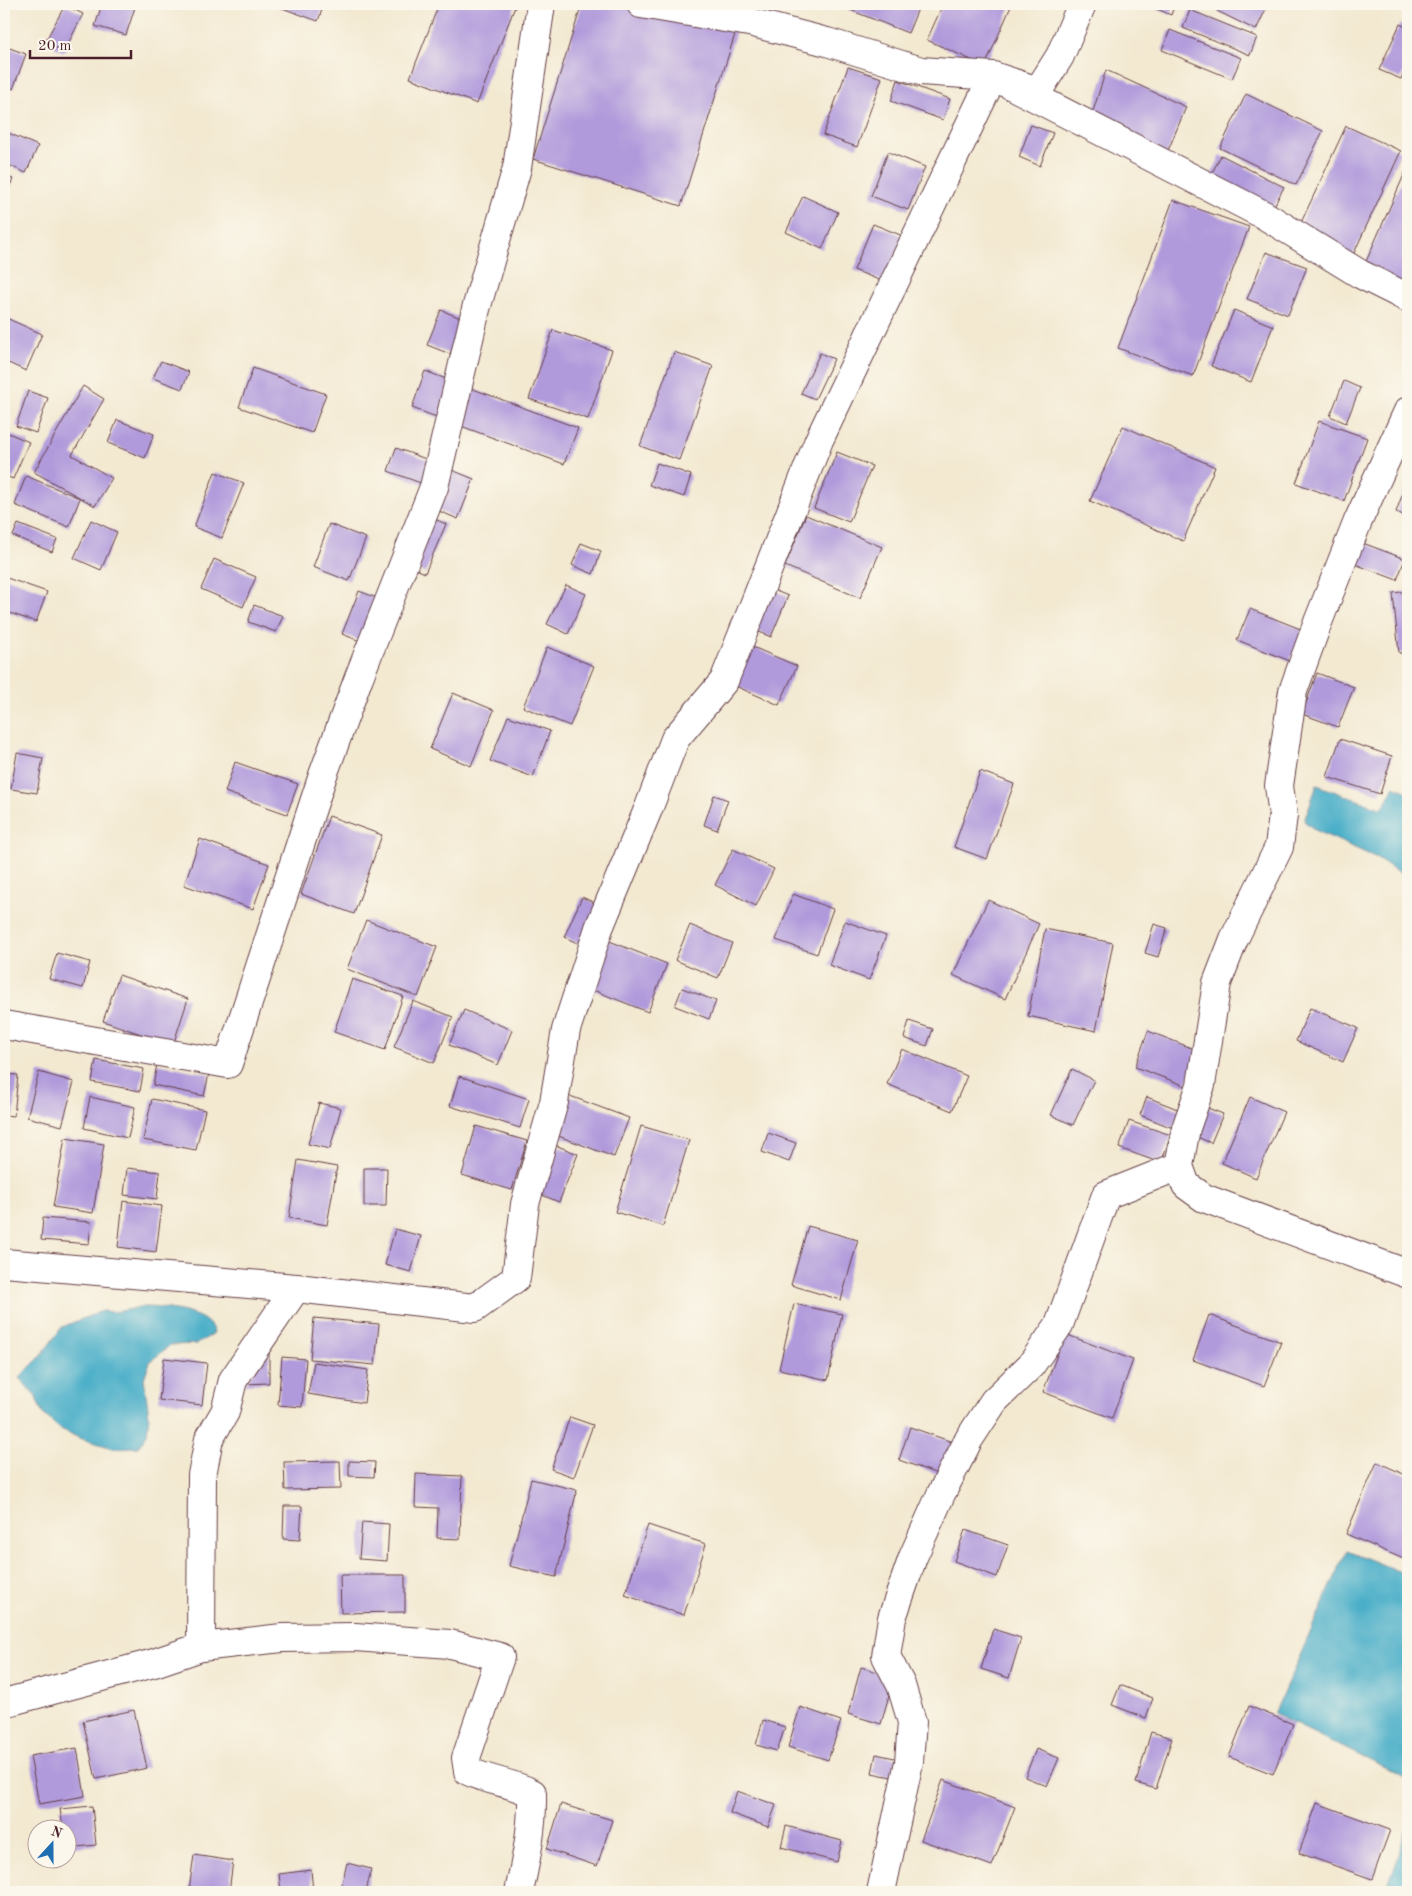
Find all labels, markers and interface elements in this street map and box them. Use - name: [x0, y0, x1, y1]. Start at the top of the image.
- scale bar: [30, 28, 131, 60]
- text: 20 m: [38, 39, 72, 54]
- north arrow: [28, 1818, 78, 1868]
- text: N: [49, 1824, 64, 1841]

